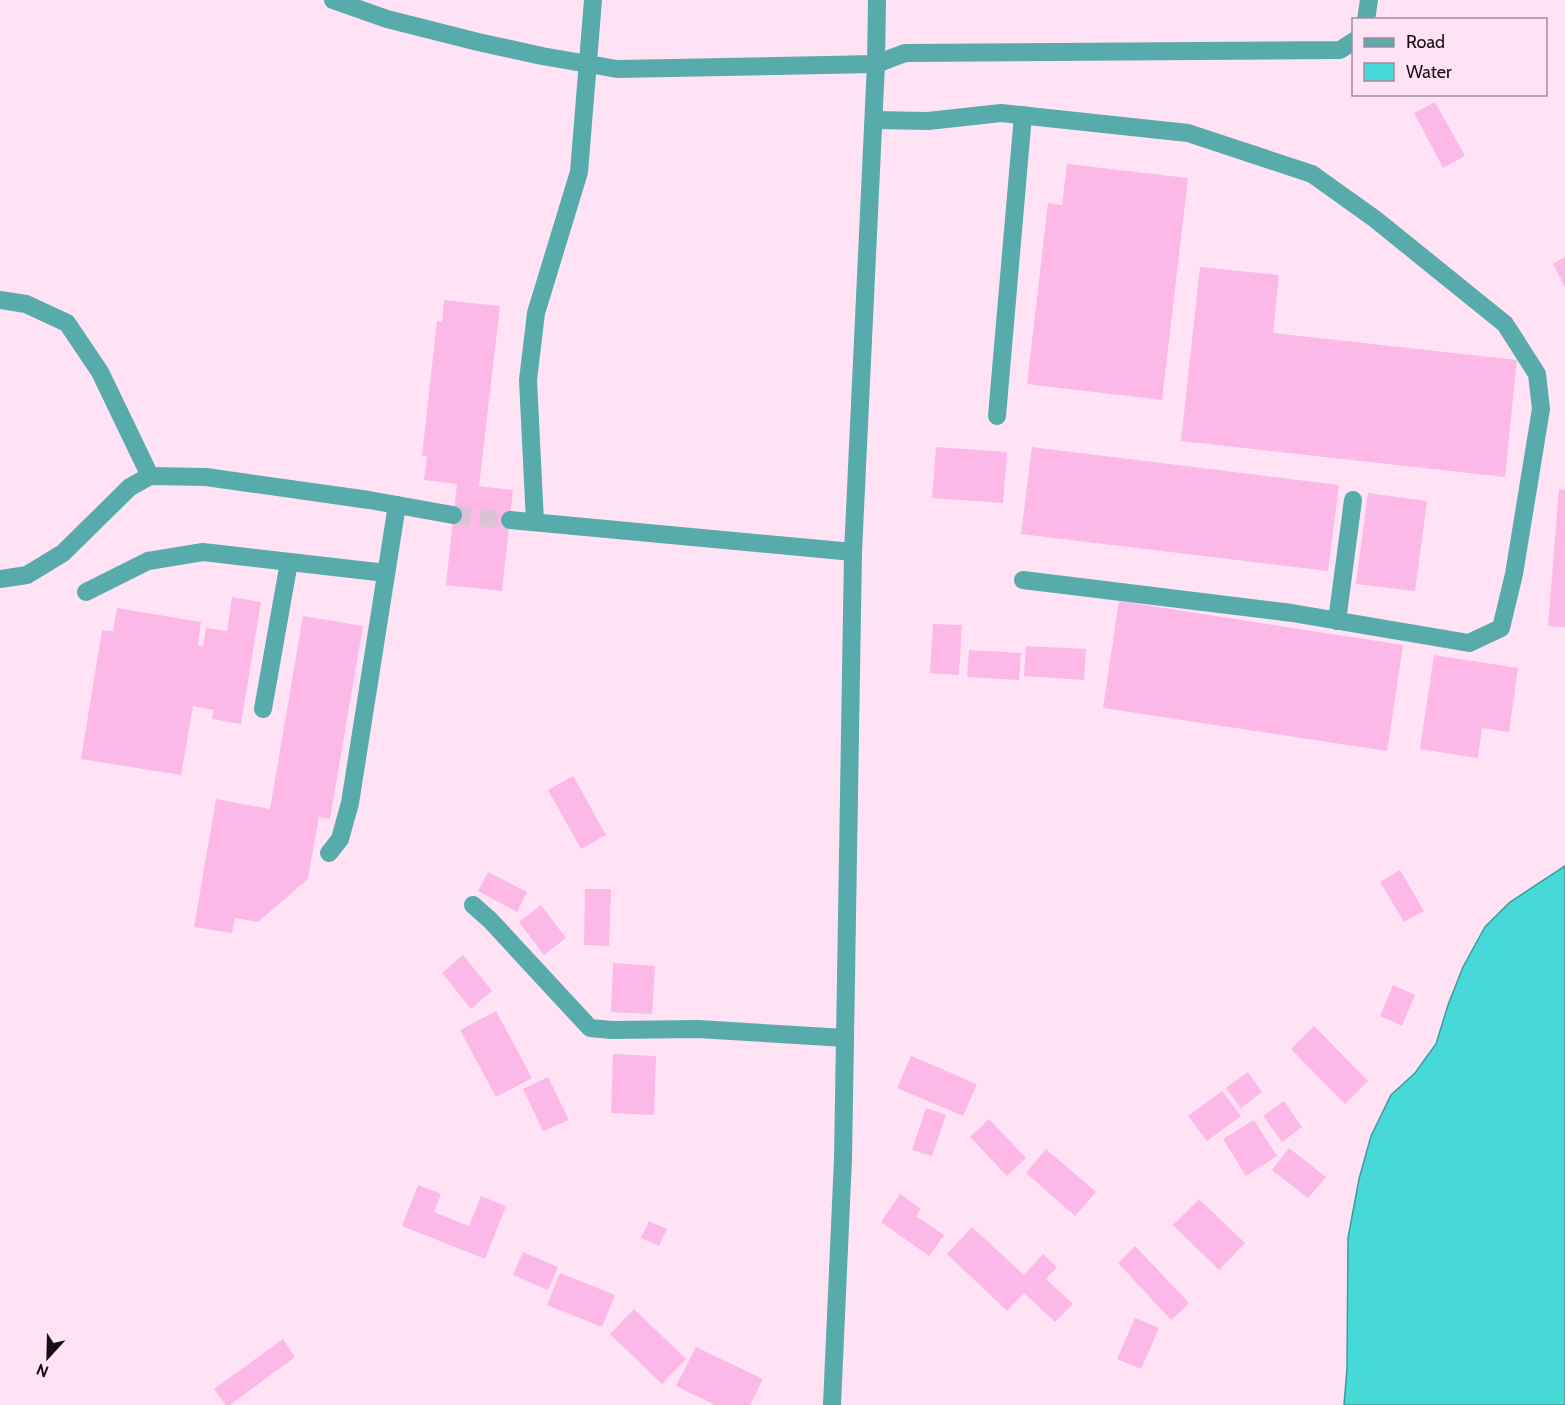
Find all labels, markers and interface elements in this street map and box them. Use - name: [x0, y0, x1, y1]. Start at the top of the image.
- legend: [1352, 18, 1547, 96]
- text: Road: [1406, 31, 1445, 53]
- text: Water: [1406, 61, 1452, 83]
- north arrow: [18, 1327, 78, 1387]
- text: N: [34, 1360, 51, 1381]

